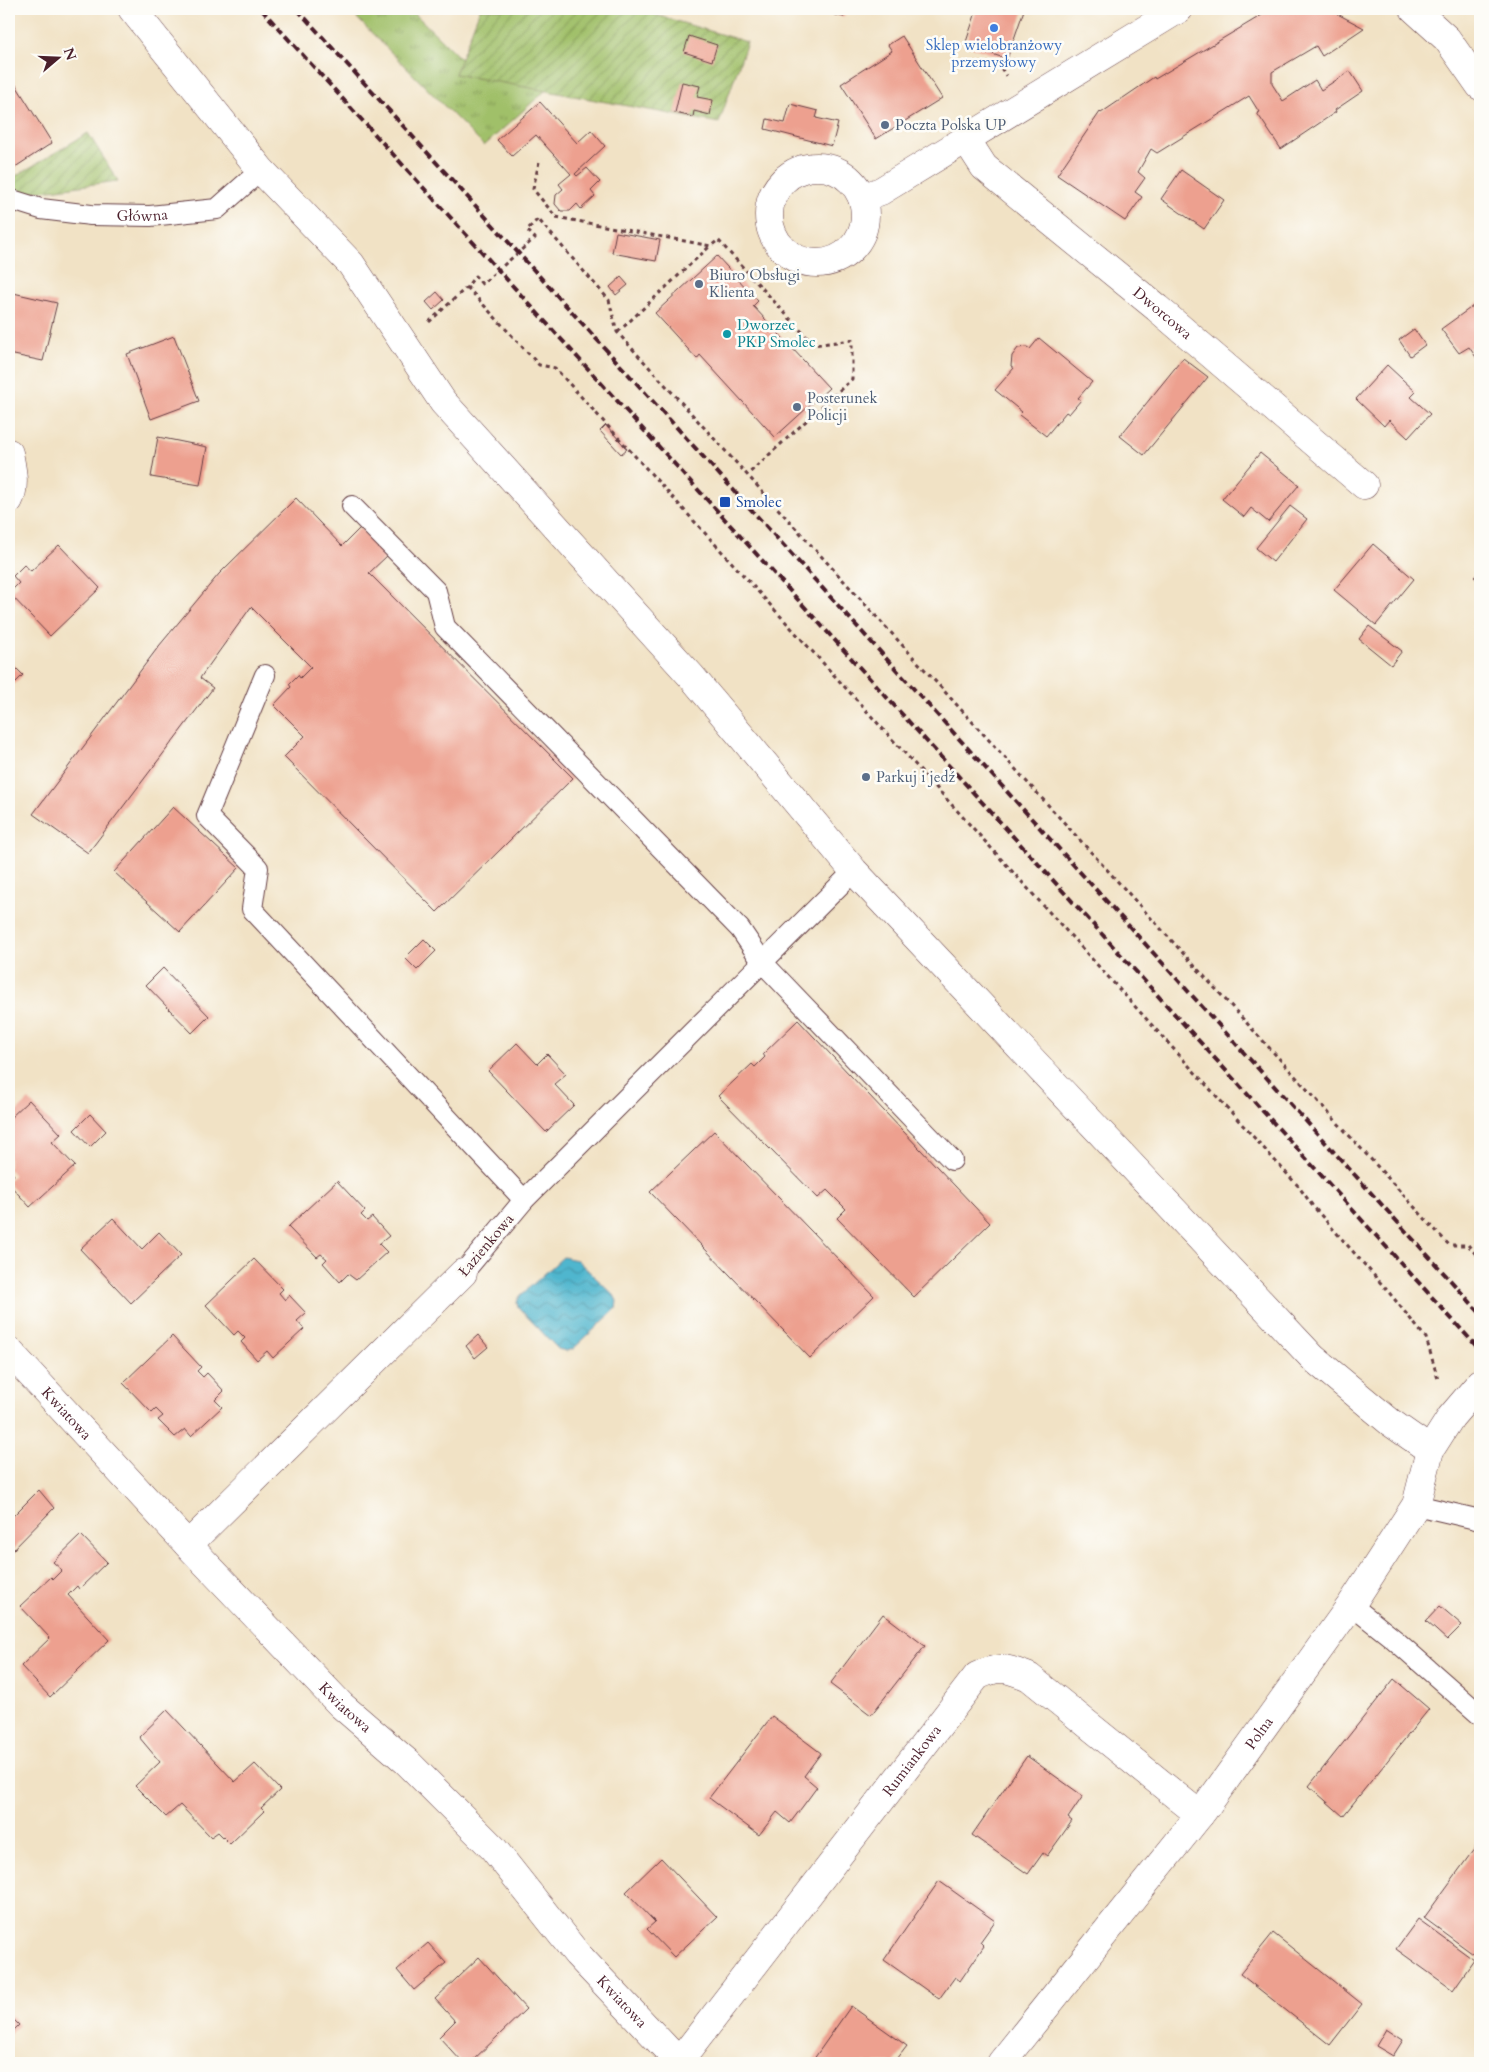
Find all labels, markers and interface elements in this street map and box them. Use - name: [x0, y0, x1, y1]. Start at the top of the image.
- marker: Sklep wielobranżowy przemysłowy: [988, 22, 1000, 34]
- north arrow: [32, 32, 82, 82]
- place label: Sklep wielobranżowy przemysłowy: [926, 35, 1062, 72]
- text: N: [59, 45, 81, 63]
- place label: Poczta Polska UP: [895, 115, 1006, 135]
- marker: Poczta Polska UP: [879, 119, 891, 131]
- street label: Główna: [116, 204, 169, 226]
- place label: Biuro Obsługi Klienta: [709, 265, 800, 302]
- marker: Biuro Obsługi Klienta: [693, 278, 705, 290]
- street label: Dworcowa: [1129, 282, 1197, 344]
- place label: Dworzec PKP Smolec: [737, 315, 816, 352]
- marker: Dworzec PKP Smolec: [721, 328, 733, 340]
- place label: Posterunek Policji: [807, 388, 878, 425]
- marker: Posterunek Policji: [791, 401, 803, 413]
- place label: Smolec: [736, 492, 782, 512]
- marker: Smolec: [718, 495, 732, 509]
- place label: Parkuj i jedź: [876, 767, 956, 787]
- marker: Parkuj i jedź: [860, 771, 872, 783]
- street label: Łazienkowa: [454, 1209, 519, 1281]
- street label: Kwiatowa: [37, 1383, 96, 1445]
- street label: Kwiatowa: [314, 1678, 376, 1737]
- street label: Polna: [1240, 1712, 1278, 1753]
- street label: Rumiankowa: [878, 1720, 946, 1800]
- street label: Kwiatowa: [592, 1971, 652, 2033]

